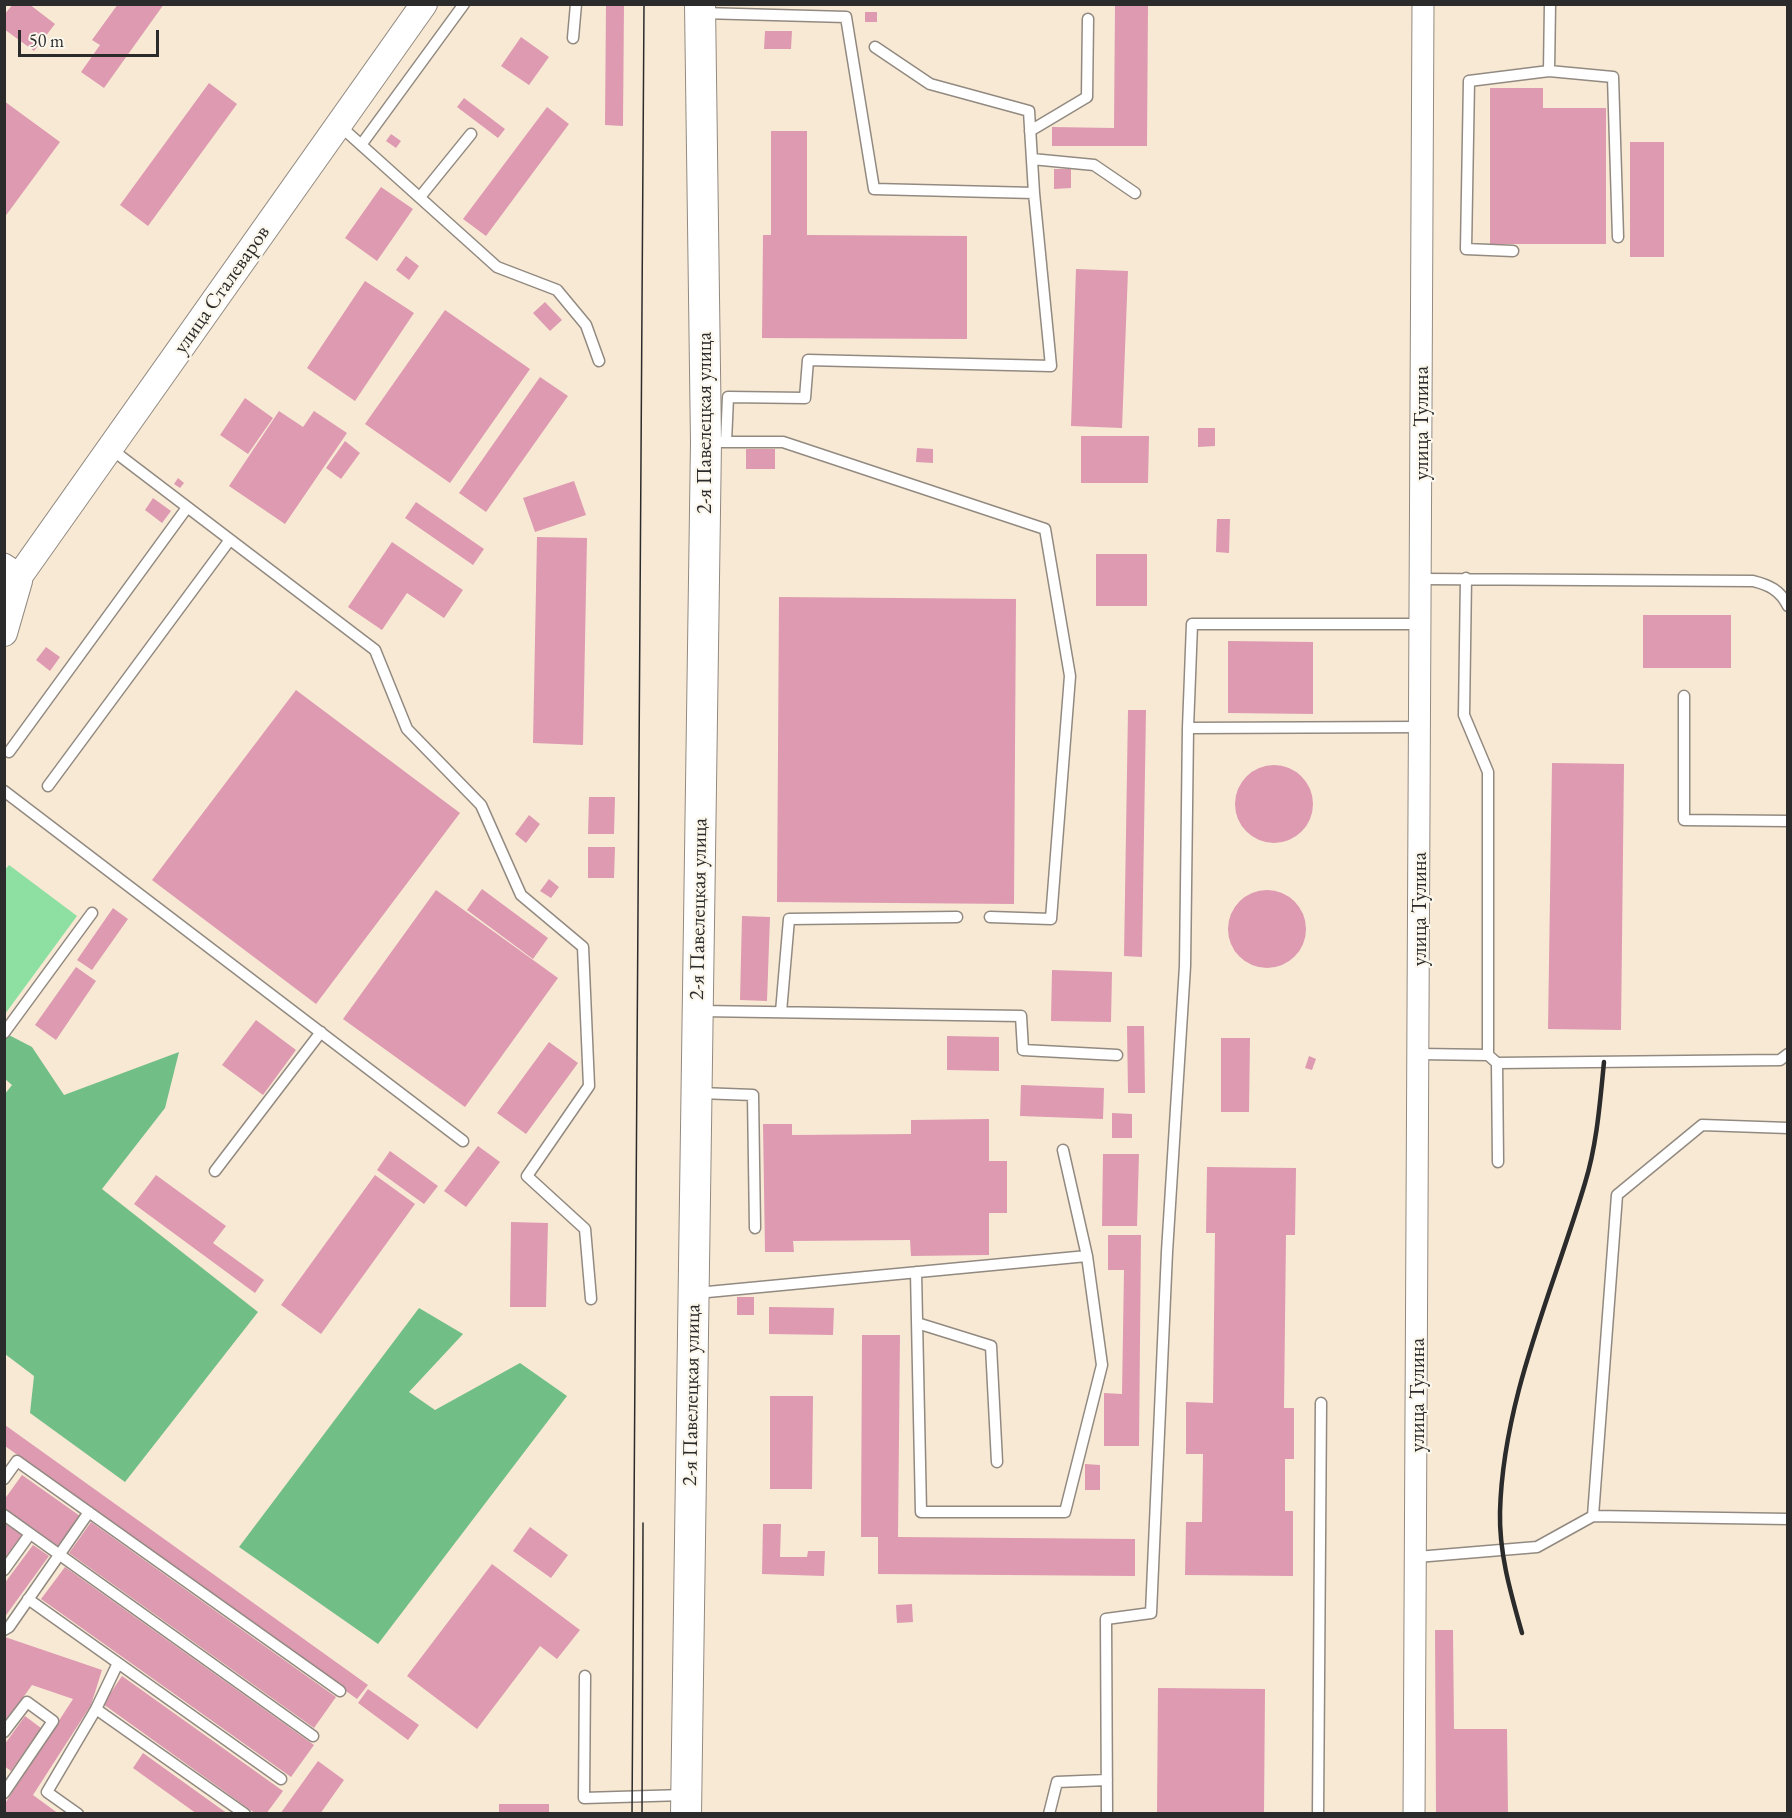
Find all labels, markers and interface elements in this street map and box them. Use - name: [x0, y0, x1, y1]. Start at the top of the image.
- scale bar: [21, 18, 162, 56]
- text: 50 m: [29, 29, 64, 52]
- street label: улица Сталеваров: [168, 221, 276, 359]
- street label: 2-я Павелецкая улица: [692, 332, 718, 514]
- street label: улица Тулина: [1409, 366, 1435, 480]
- street label: 2-я Павелецкая улица: [685, 818, 713, 1000]
- street label: улица Тулина: [1407, 852, 1433, 966]
- street label: 2-я Павелецкая улица: [678, 1304, 706, 1486]
- street label: улица Тулина: [1405, 1338, 1431, 1452]

